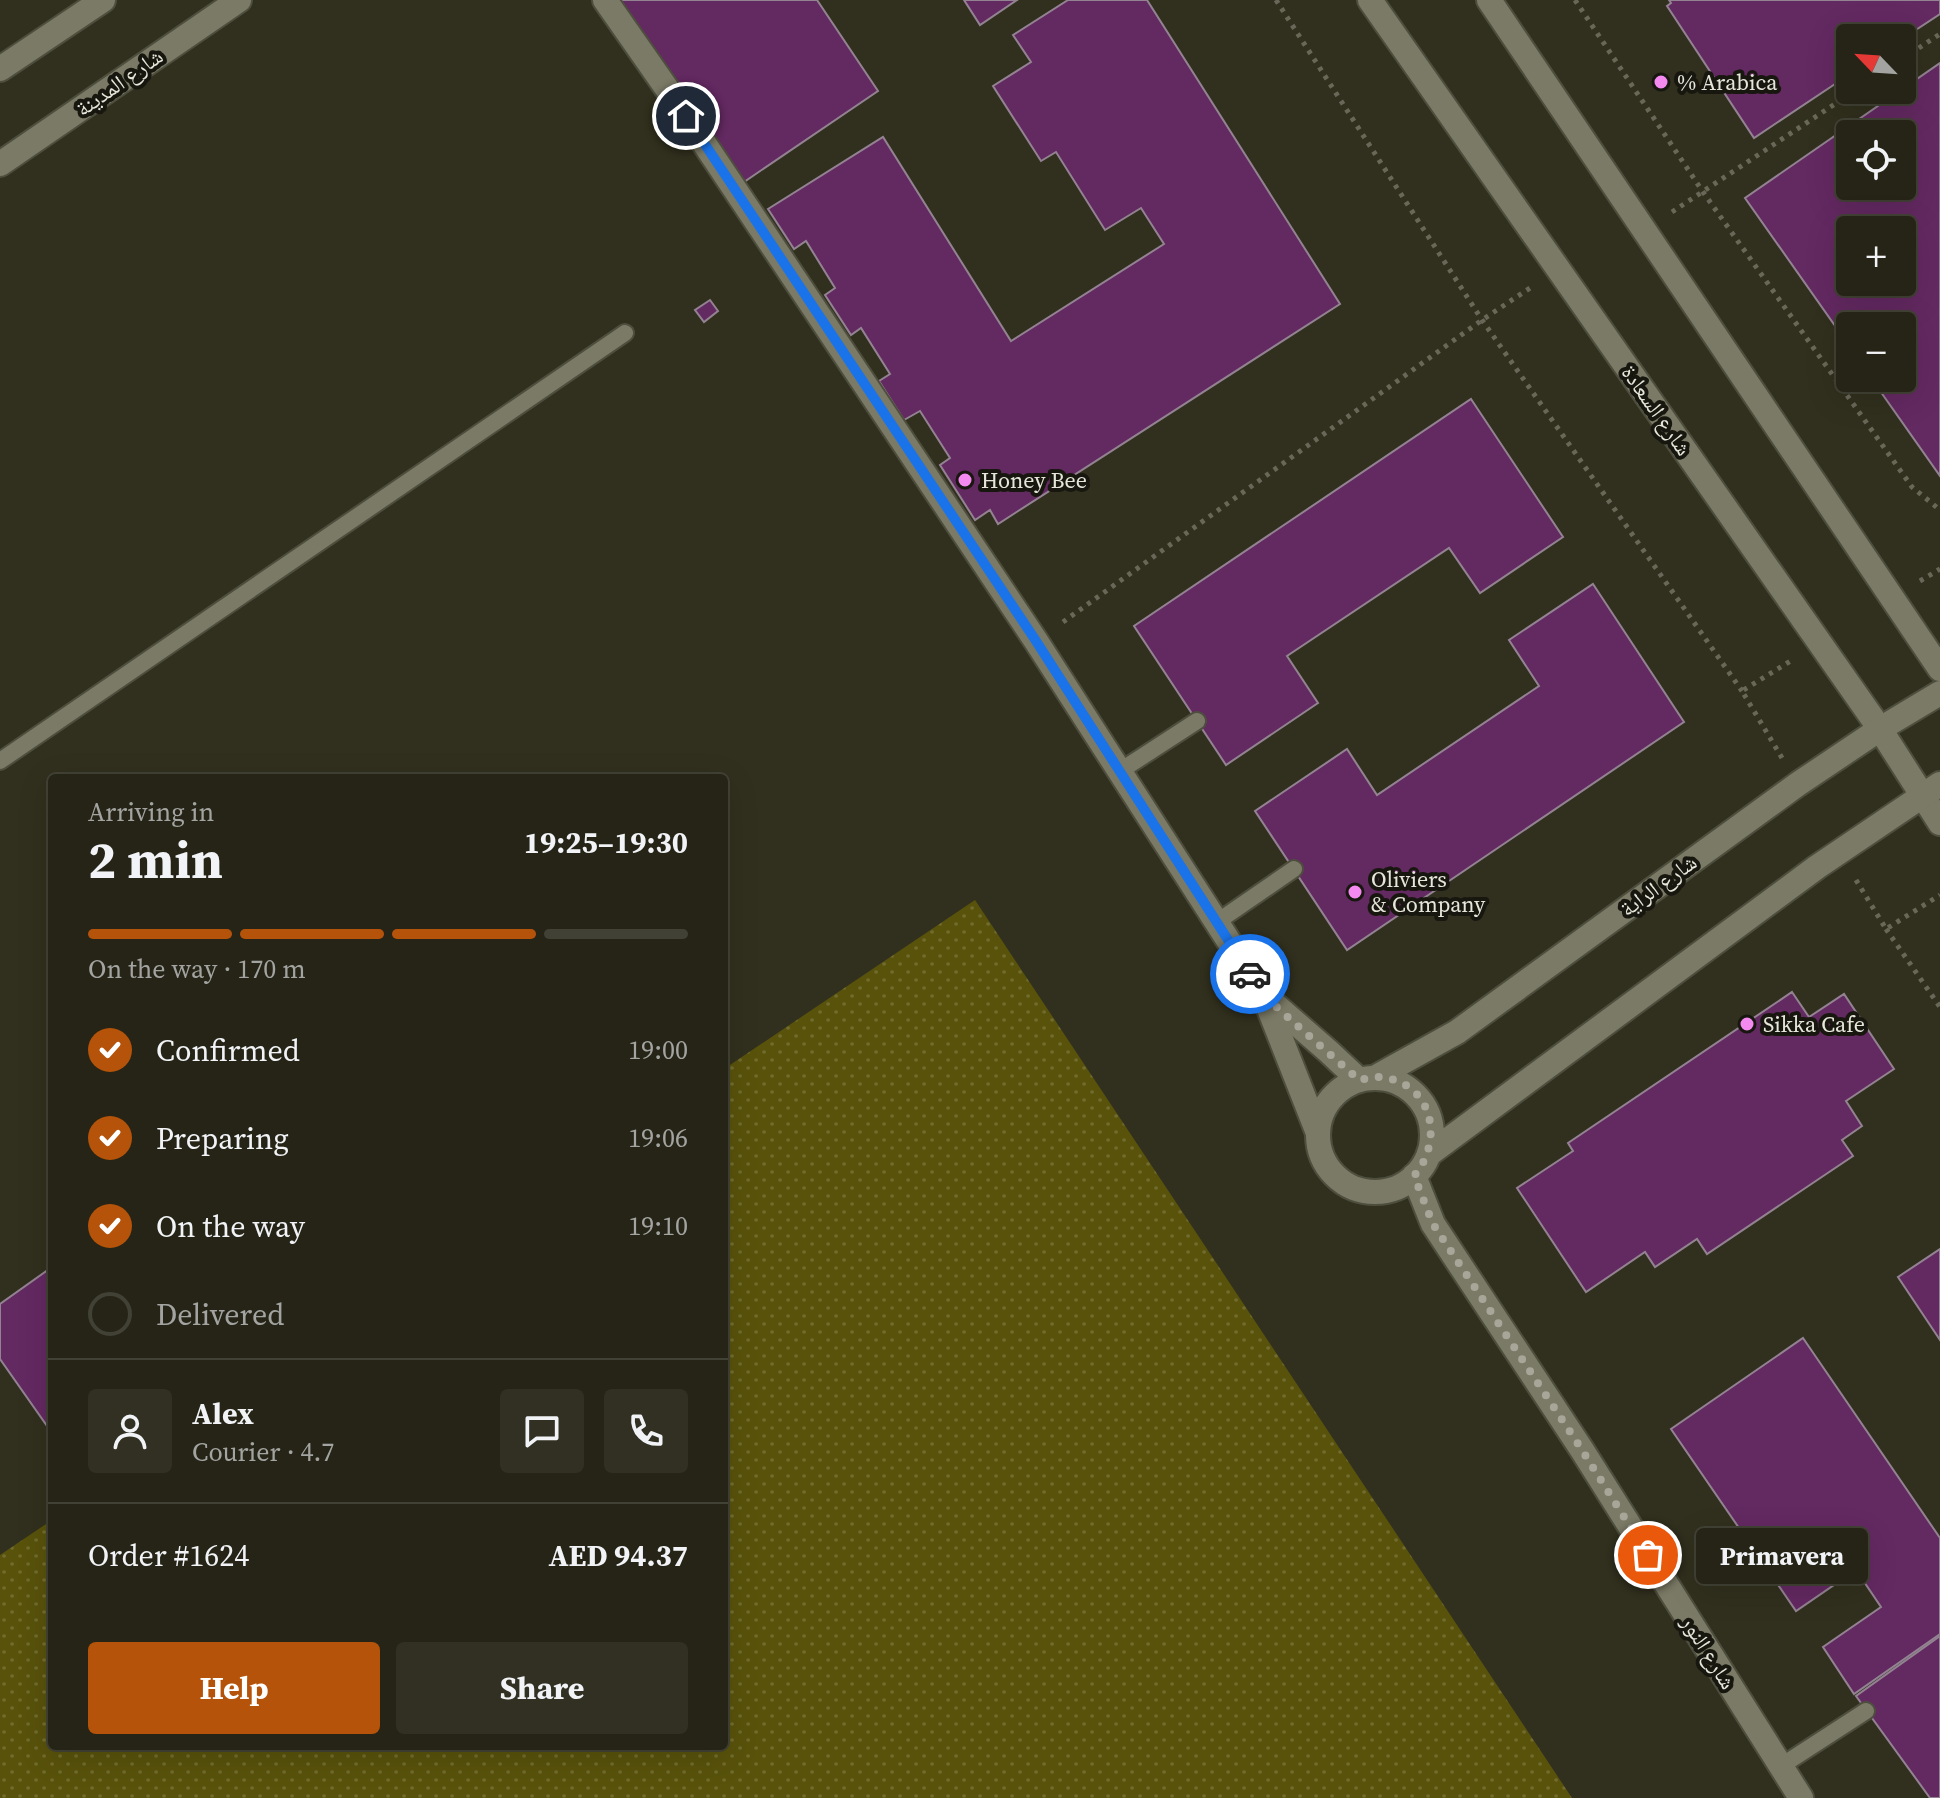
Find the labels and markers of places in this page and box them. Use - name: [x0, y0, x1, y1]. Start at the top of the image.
- place label: % Arabica: [1677, 67, 1778, 97]
- marker: % Arabica: [1652, 73, 1670, 91]
- pin: [652, 82, 720, 150]
- place label: Honey Bee: [981, 465, 1087, 495]
- marker: Honey Bee: [956, 471, 974, 489]
- place label: Oliviers & Company: [1371, 864, 1486, 919]
- marker: Oliviers & Company: [1346, 883, 1364, 901]
- place label: Sikka Cafe: [1763, 1009, 1865, 1039]
- marker: Sikka Cafe: [1738, 1015, 1756, 1033]
- pin: [1614, 1521, 1682, 1589]
- callout: Primavera: [1696, 1527, 1868, 1583]

